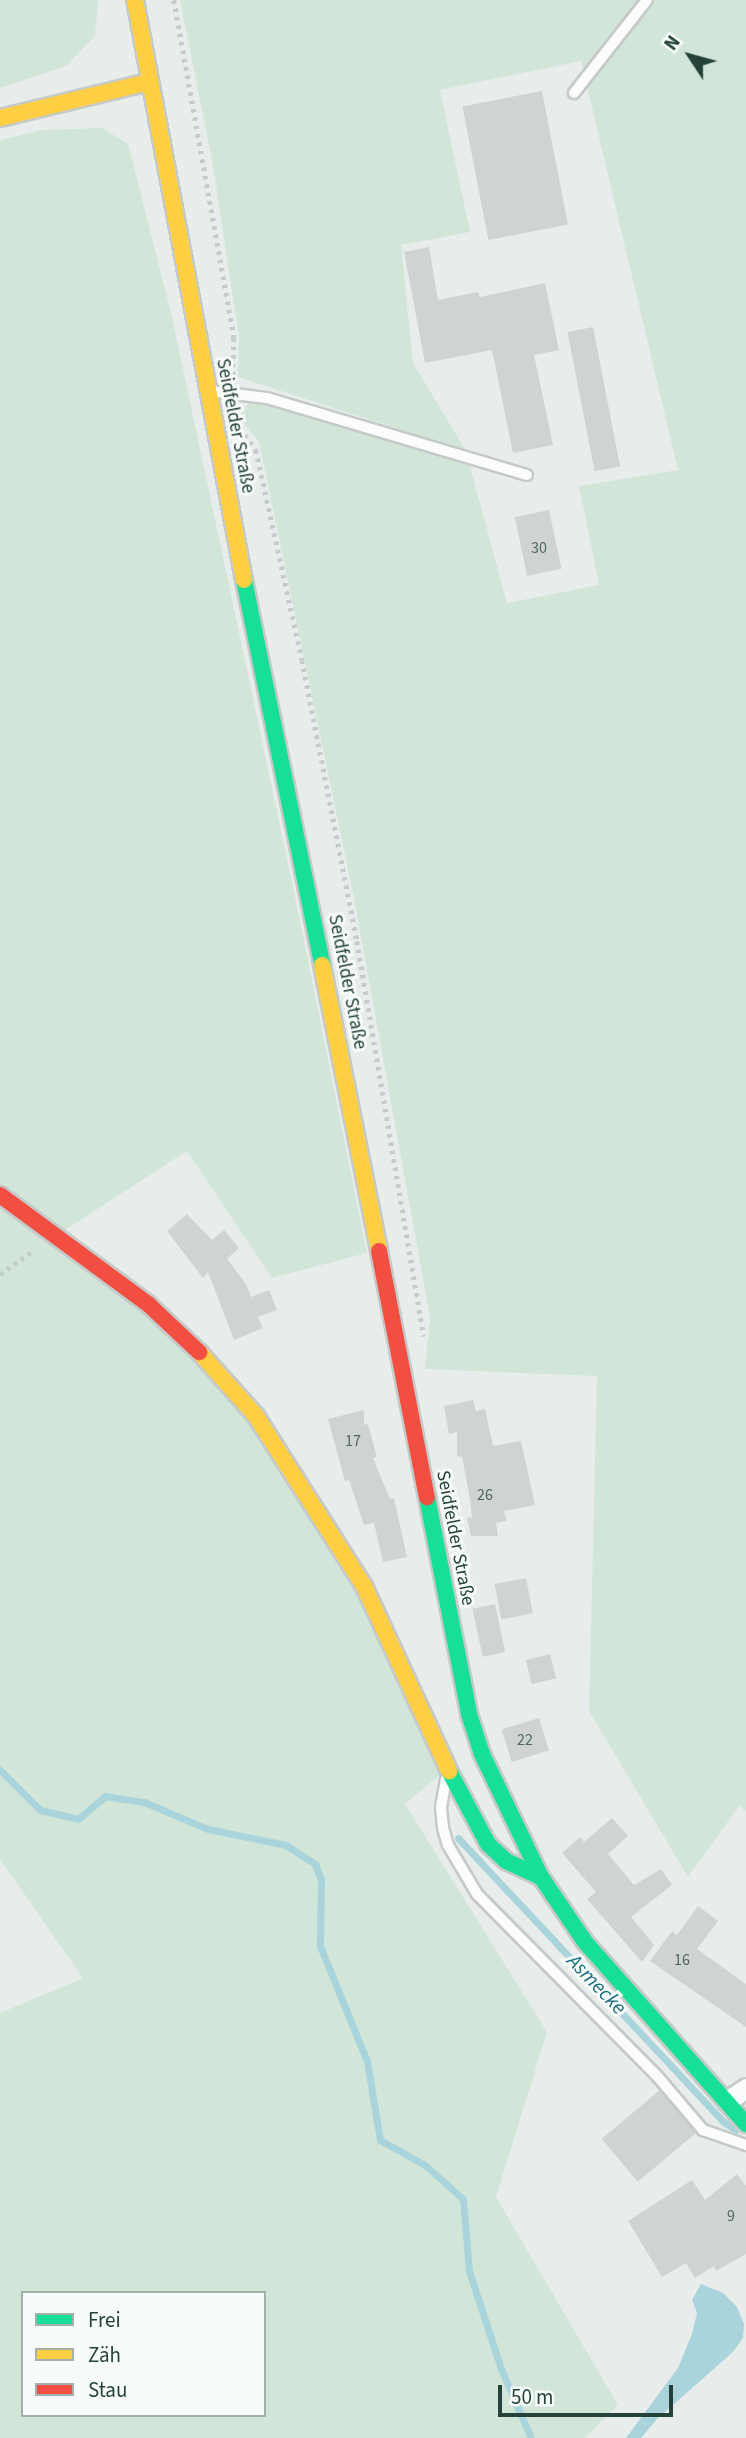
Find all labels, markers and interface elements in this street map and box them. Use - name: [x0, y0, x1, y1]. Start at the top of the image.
- north arrow: [655, 21, 725, 91]
- text: N: [658, 30, 687, 56]
- street label: Seidfelder Straße: [211, 357, 259, 495]
- house number: 30: [531, 538, 547, 558]
- street label: Seidfelder Straße: [323, 913, 371, 1051]
- house number: 17: [345, 1431, 361, 1451]
- street label: Seidfelder Straße: [431, 1469, 479, 1607]
- house number: 26: [477, 1485, 493, 1505]
- house number: 22: [517, 1730, 533, 1750]
- water label: Asmecke: [562, 1948, 632, 2020]
- house number: 16: [674, 1950, 690, 1970]
- house number: 9: [727, 2206, 735, 2226]
- legend: [21, 2291, 266, 2417]
- text: Frei: [88, 2305, 121, 2335]
- text: Zäh: [88, 2340, 121, 2370]
- scale bar: [501, 2372, 676, 2416]
- text: Stau: [88, 2375, 127, 2405]
- text: 50 m: [511, 2382, 553, 2412]

